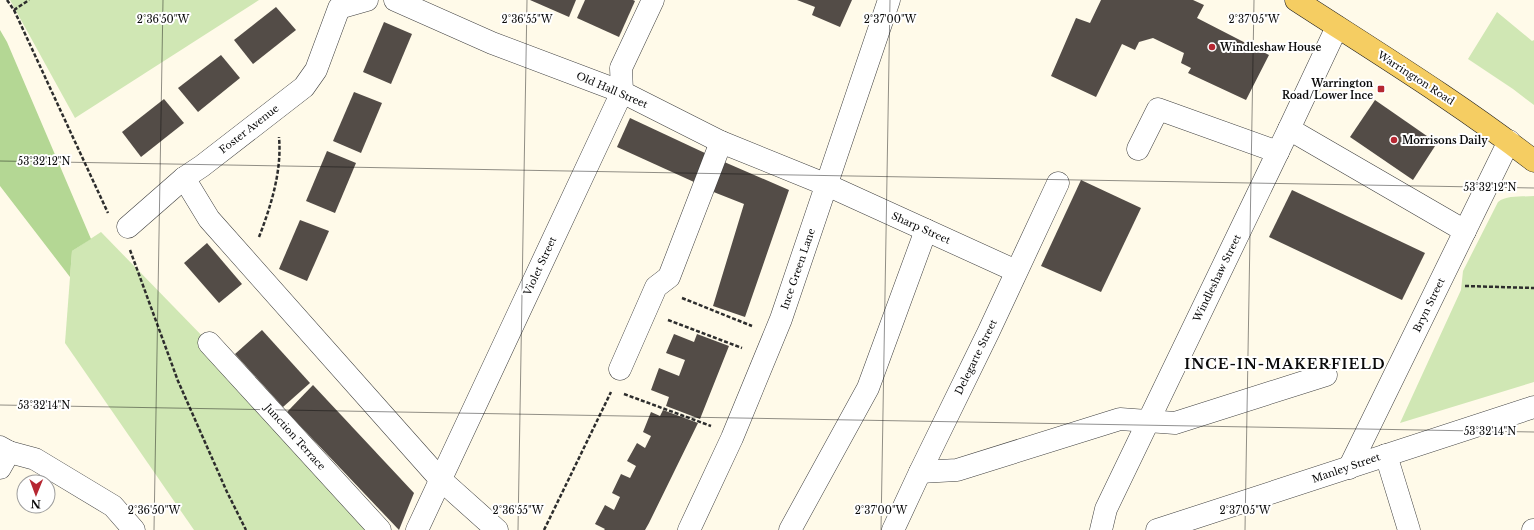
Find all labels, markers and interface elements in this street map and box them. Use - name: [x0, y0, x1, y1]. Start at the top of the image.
- text: 2°36'50"W: [137, 13, 189, 26]
- text: 2°36'55"W: [502, 13, 553, 26]
- text: 2°37'00"W: [864, 13, 917, 26]
- text: 2°37'05"W: [1228, 13, 1280, 26]
- place label: Windleshaw House: [1219, 41, 1322, 54]
- marker: Windleshaw House: [1207, 42, 1217, 52]
- street label: Warrington Road: [1374, 48, 1457, 108]
- street label: Old Hall Street: [574, 69, 650, 111]
- place label: Warrington Road/Lower Ince: [1282, 77, 1374, 102]
- marker: Warrington Road/Lower Ince: [1376, 84, 1386, 94]
- street label: Foster Avenue: [217, 102, 282, 156]
- place label: Morrisons Daily: [1402, 134, 1488, 147]
- marker: Morrisons Daily: [1389, 135, 1399, 145]
- text: 53°32'12"N: [17, 155, 71, 168]
- text: 53°32'12"N: [1463, 181, 1517, 194]
- street label: Sharp Street: [889, 209, 953, 247]
- street label: Ince Green Lane: [778, 226, 818, 311]
- street label: Windleshaw Street: [1190, 232, 1244, 325]
- street label: Violet Street: [520, 234, 559, 298]
- street label: Bryn Street: [1410, 276, 1448, 334]
- street label: Delegarte Street: [952, 317, 1000, 397]
- district label: INCE-IN-MAKERFIELD: [1184, 355, 1386, 373]
- text: 53°32'14"N: [18, 399, 70, 412]
- street label: Junction Terrace: [260, 400, 328, 473]
- text: 53°32'14"N: [1464, 425, 1516, 438]
- street label: Manley Street: [1310, 450, 1382, 486]
- north arrow: [16, 474, 56, 514]
- text: N: [30, 497, 41, 511]
- text: 2°36'50"W: [128, 504, 180, 517]
- text: 2°36'55"W: [493, 504, 544, 517]
- text: 2°37'00"W: [855, 504, 908, 517]
- text: 2°37'05"W: [1219, 504, 1271, 517]

